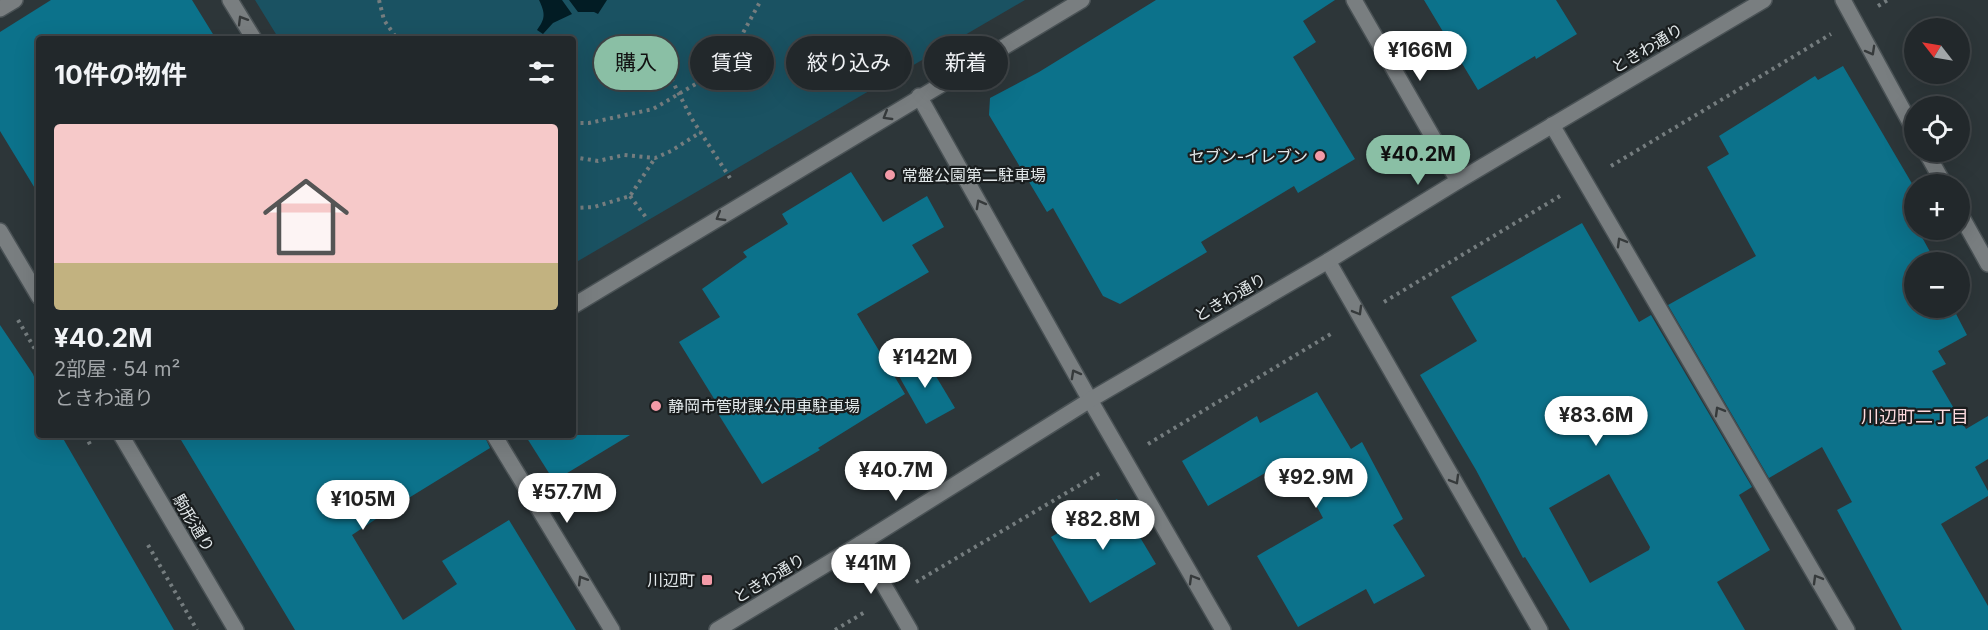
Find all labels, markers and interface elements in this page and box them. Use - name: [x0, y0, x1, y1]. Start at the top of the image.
- one-way arrow: [238, 15, 249, 26]
- north arrow: [1904, 18, 1970, 84]
- map controls: [1904, 18, 1970, 318]
- street label: ときわ通り: [1608, 19, 1686, 77]
- pin: ¥166M: [1378, 31, 1462, 82]
- chip: 購入: [594, 36, 678, 90]
- chip: 賃貸: [690, 36, 774, 90]
- chip: 絞り込み: [786, 36, 912, 90]
- chip: 新着: [924, 36, 1008, 90]
- text: ¥166M: [1388, 38, 1452, 62]
- one-way arrow: [1864, 45, 1875, 55]
- icon: filters: [525, 56, 558, 89]
- text: 10件の物件: [54, 59, 187, 90]
- button: locate: [1904, 96, 1970, 162]
- one-way arrow: [883, 109, 893, 120]
- pin: ¥40.2M: [1369, 135, 1467, 186]
- text: ¥40.2M: [1380, 142, 1456, 166]
- place label: セブン-イレブン: [1189, 146, 1308, 166]
- marker: セブン-イレブン: [1313, 149, 1327, 163]
- icon: home: [252, 163, 360, 271]
- place label: 常盤公園第二駐車場: [902, 165, 1046, 185]
- marker: 常盤公園第二駐車場: [883, 168, 897, 182]
- button: +: [1904, 174, 1970, 240]
- one-way arrow: [976, 200, 987, 210]
- one-way arrow: [716, 209, 726, 221]
- one-way arrow: [1617, 238, 1628, 249]
- button: −: [1904, 252, 1970, 318]
- street label: ときわ通り: [1190, 268, 1270, 326]
- one-way arrow: [1350, 305, 1362, 315]
- text: ¥40.2M: [54, 322, 152, 353]
- pin: ¥142M: [883, 338, 967, 389]
- text: ¥142M: [893, 345, 957, 369]
- text: 2部屋 · 54 m²: [54, 357, 180, 381]
- one-way arrow: [1071, 370, 1083, 380]
- text: ときわ通り: [54, 386, 154, 410]
- place label: 静岡市管財課公用車駐車場: [668, 396, 860, 416]
- pin: ¥83.6M: [1547, 396, 1645, 447]
- marker: 静岡市管財課公用車駐車場: [649, 399, 663, 413]
- text: ¥83.6M: [1559, 403, 1633, 427]
- district label: 川辺町二丁目: [1861, 406, 1969, 427]
- one-way arrow: [1715, 407, 1726, 417]
- pin: ¥40.7M: [847, 451, 945, 502]
- text: ¥40.7M: [859, 458, 933, 482]
- pin: ¥92.9M: [1267, 458, 1365, 509]
- text: ¥92.9M: [1278, 465, 1354, 489]
- pin: ¥57.7M: [518, 473, 616, 524]
- one-way arrow: [1447, 474, 1459, 485]
- pin: ¥105M: [321, 480, 405, 531]
- text: ¥57.7M: [532, 480, 602, 504]
- text: ¥105M: [331, 487, 395, 511]
- street label: 駒形通り: [169, 490, 219, 556]
- pin: ¥82.8M: [1054, 500, 1152, 551]
- text: ¥82.8M: [1066, 507, 1140, 531]
- pin: ¥41M: [835, 544, 907, 595]
- street label: ときわ通り: [730, 549, 808, 607]
- text: ¥41M: [845, 551, 897, 575]
- place label: 川辺町: [647, 570, 695, 590]
- marker: 川辺町: [700, 573, 714, 587]
- one-way arrow: [1189, 575, 1201, 585]
- one-way arrow: [1813, 575, 1825, 586]
- one-way arrow: [578, 576, 589, 586]

